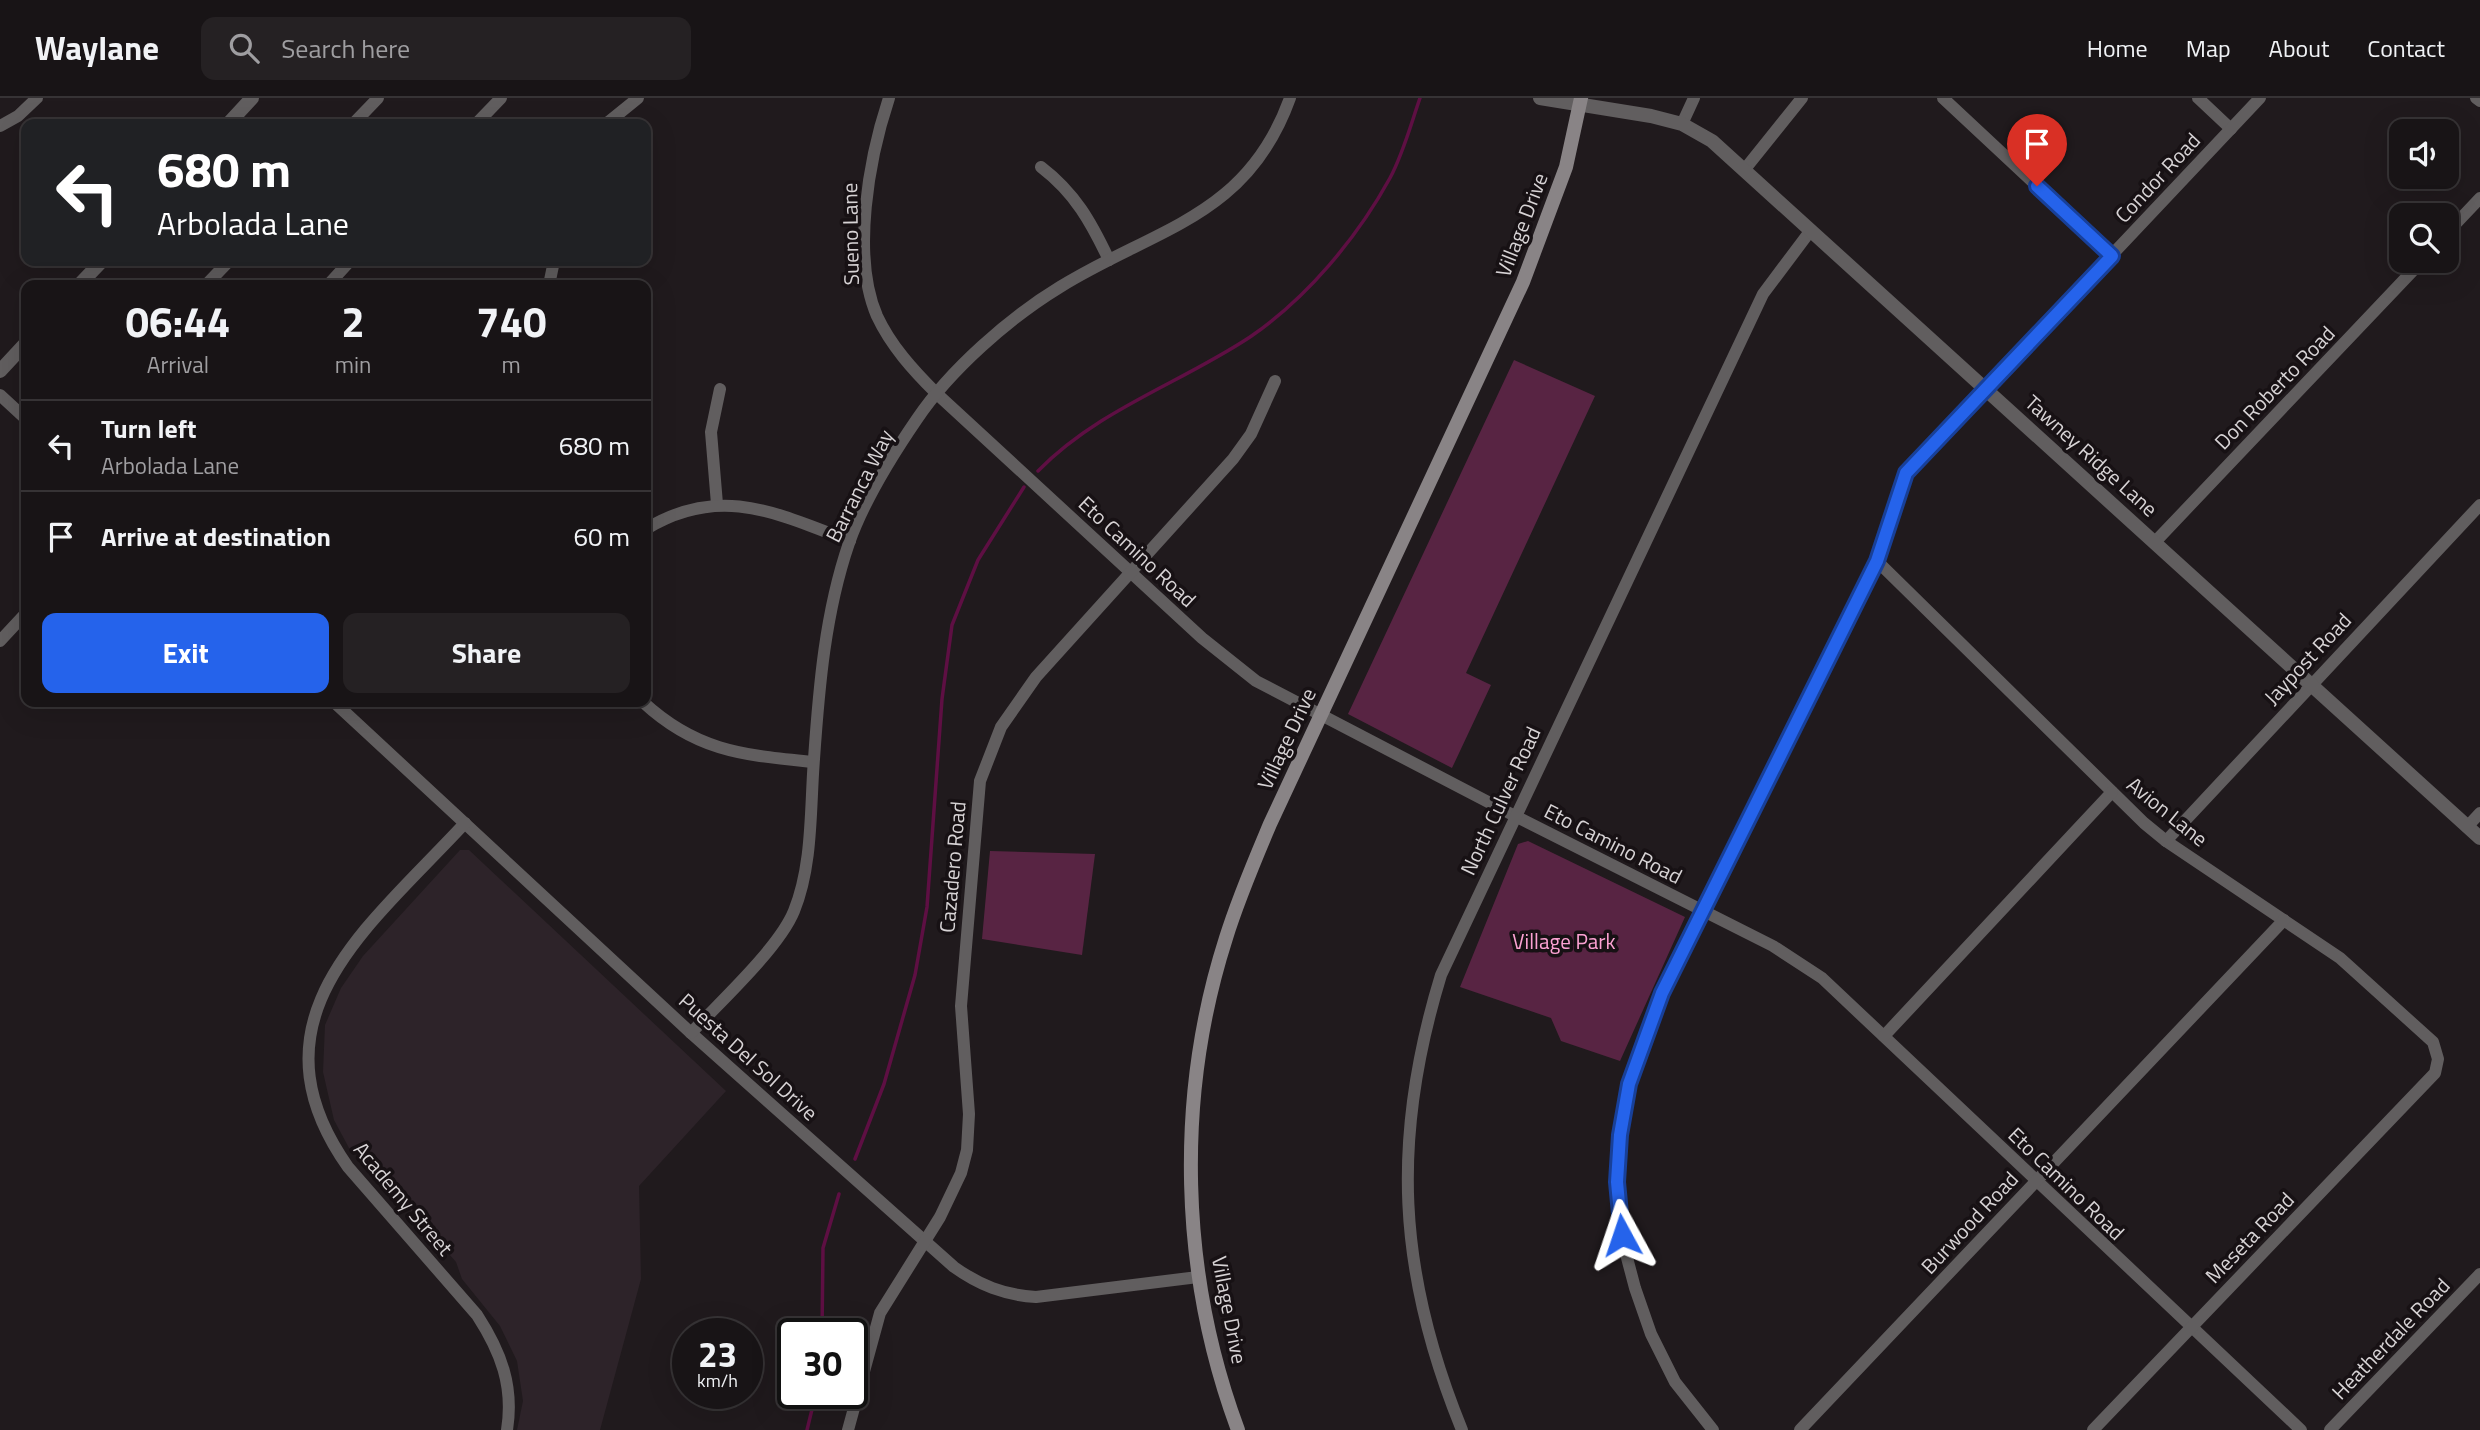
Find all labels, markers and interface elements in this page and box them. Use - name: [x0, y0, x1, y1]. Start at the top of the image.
- search box: [201, 17, 691, 80]
- text: Waylane: [35, 23, 159, 73]
- icon: search: [225, 29, 263, 67]
- text: Search here: [281, 29, 410, 68]
- text: Home: [2087, 30, 2148, 66]
- text: Map: [2186, 30, 2231, 66]
- text: About: [2269, 30, 2329, 66]
- text: Contact: [2367, 30, 2445, 66]
- pin: [2007, 114, 2067, 186]
- map controls: [2389, 119, 2459, 273]
- button: sound: [2389, 119, 2459, 189]
- icon: arrive: [2018, 125, 2056, 163]
- street label: Condor Road: [2107, 125, 2208, 230]
- text: 680 m: [157, 131, 291, 206]
- icon: left: [42, 147, 133, 238]
- street label: Village Drive: [1487, 168, 1556, 281]
- street label: Sueno Lane: [833, 182, 867, 286]
- text: Arbolada Lane: [157, 199, 349, 247]
- button: search: [2389, 203, 2459, 273]
- text: 06:44: [125, 289, 230, 353]
- text: 2: [341, 289, 365, 353]
- text: 740: [476, 289, 546, 353]
- street label: Don Roberto Road: [2207, 318, 2342, 457]
- text: Arrival: [147, 347, 209, 382]
- text: min: [335, 347, 371, 382]
- text: m: [502, 347, 521, 382]
- street label: Tawney Ridge Lane: [2018, 387, 2165, 524]
- text: Turn left: [101, 409, 196, 448]
- street label: Barranca Way: [817, 424, 901, 548]
- text: 680 m: [559, 426, 630, 465]
- icon: left: [42, 427, 80, 465]
- text: Arbolada Lane: [101, 448, 239, 483]
- street label: Eto Camino Road: [1072, 488, 1204, 615]
- text: Arrive at destination: [101, 517, 331, 556]
- text: 60 m: [573, 517, 630, 556]
- icon: arrive: [42, 518, 80, 556]
- street label: Jaypost Road: [2256, 605, 2359, 712]
- button: Exit: [42, 613, 329, 693]
- button: Share: [343, 613, 630, 693]
- street label: Village Drive: [1249, 682, 1324, 795]
- street label: North Culver Road: [1452, 721, 1549, 880]
- street label: Avion Lane: [2120, 768, 2215, 854]
- street label: Eto Camino Road: [1539, 795, 1688, 892]
- street label: Cazadero Road: [930, 800, 974, 934]
- park label: Village Park: [1512, 925, 1616, 957]
- street label: Puesta Del Sol Drive: [672, 985, 826, 1128]
- street label: Eto Camino Road: [2001, 1119, 2132, 1247]
- street label: Academy Street: [346, 1134, 461, 1263]
- street label: Burwood Road: [1913, 1164, 2026, 1281]
- street label: Meseta Road: [2197, 1184, 2301, 1290]
- position arrow: [1585, 1198, 1659, 1272]
- street label: Village Drive: [1204, 1253, 1256, 1366]
- street label: Heatherdale Road: [2324, 1270, 2457, 1406]
- speed limit sign: 30: [777, 1318, 868, 1409]
- text: 23: [698, 1327, 737, 1381]
- text: km/h: [697, 1367, 738, 1394]

